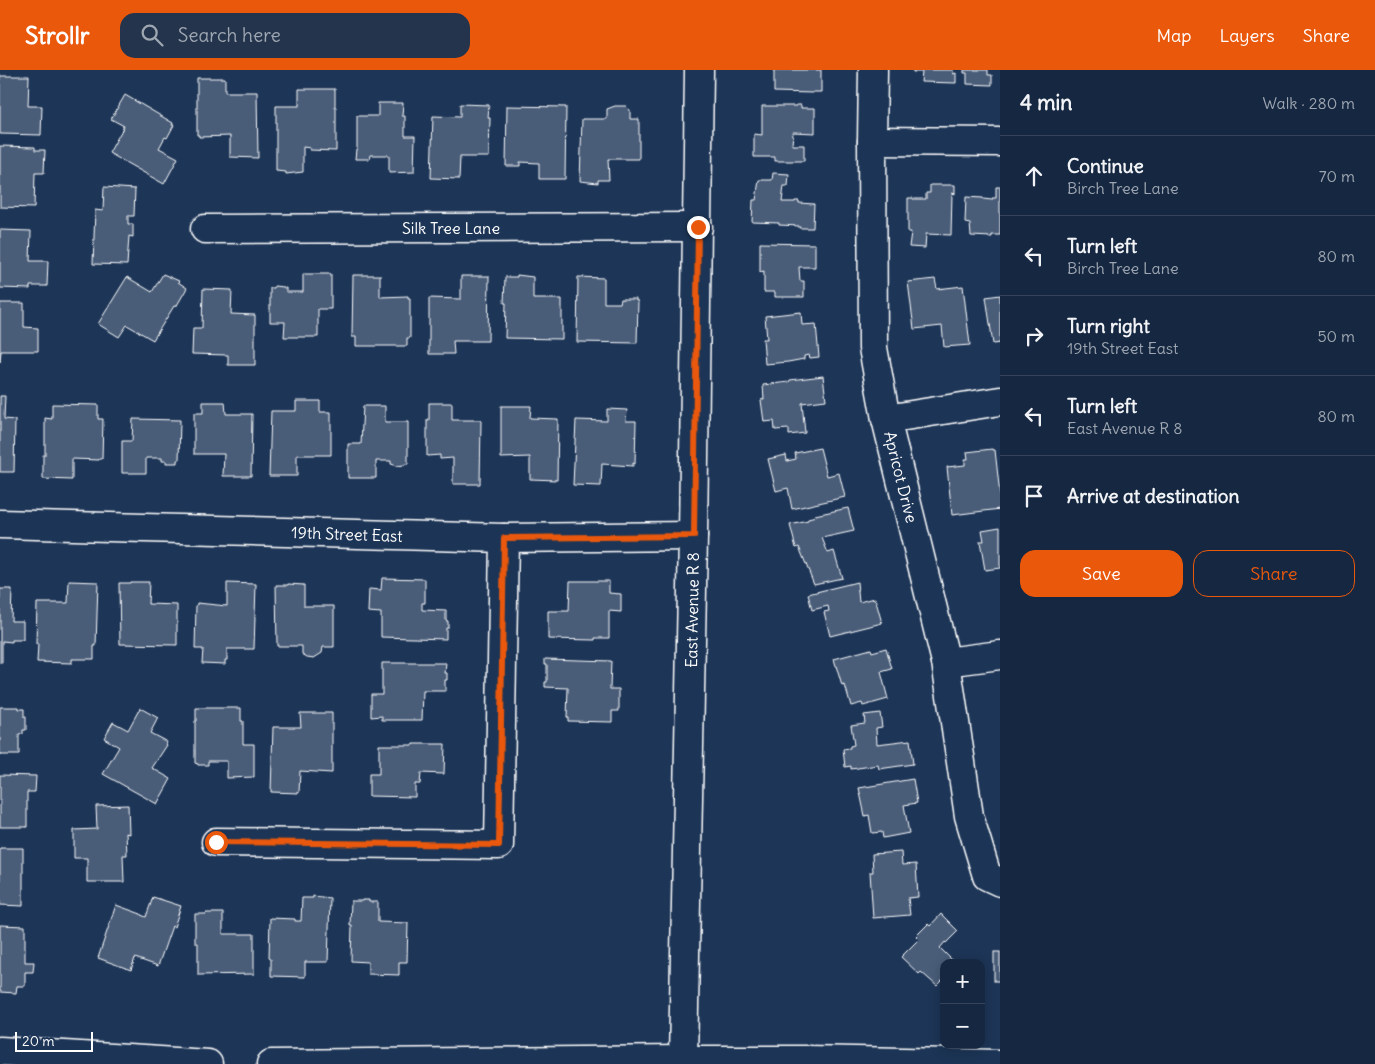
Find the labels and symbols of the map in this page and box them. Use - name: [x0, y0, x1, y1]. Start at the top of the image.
- route end: [687, 216, 710, 239]
- street label: Silk Tree Lane: [402, 218, 500, 238]
- street label: Apricot Drive: [880, 429, 922, 525]
- street label: 19th Street East: [291, 522, 404, 546]
- street label: East Avenue R 8: [681, 552, 703, 668]
- route start: [205, 831, 228, 854]
- scale bar: [15, 1029, 92, 1052]

